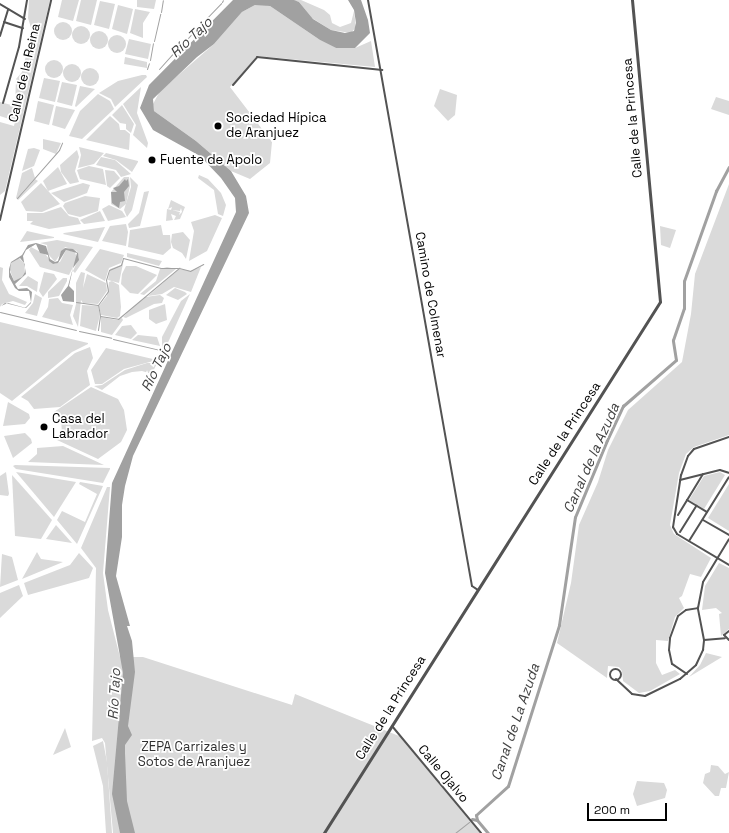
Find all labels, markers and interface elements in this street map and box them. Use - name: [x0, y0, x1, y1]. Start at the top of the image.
- water label: Río Tajo: [166, 13, 216, 61]
- street label: Calle de la Reina: [6, 22, 44, 124]
- street label: Calle de la Princesa: [620, 57, 646, 179]
- place label: Sociedad Hípica de Aranjuez: [226, 111, 327, 142]
- marker: Sociedad Hípica de Aranjuez: [213, 121, 223, 131]
- place label: Fuente de Apolo: [160, 152, 262, 168]
- marker: Fuente de Apolo: [147, 155, 157, 165]
- street label: Camino de Colmenar: [411, 231, 449, 359]
- water label: Río Tajo: [137, 340, 175, 394]
- street label: Calle de la Princesa: [526, 379, 604, 489]
- water label: Canal de la Azuda: [559, 400, 623, 516]
- place label: Casa del Labrador: [52, 412, 108, 443]
- marker: Casa del Labrador: [39, 422, 49, 432]
- street label: Calle de la Princesa: [353, 653, 429, 763]
- water label: Canal de La Azuda: [487, 661, 543, 783]
- water label: Río Tajo: [104, 668, 124, 720]
- park label: ZEPA Carrizales y Sotos de Aranjuez: [138, 740, 250, 771]
- street label: Calle Ojalvo: [414, 742, 472, 806]
- scale bar: [589, 795, 669, 821]
- text: 200 m: [594, 802, 630, 818]

